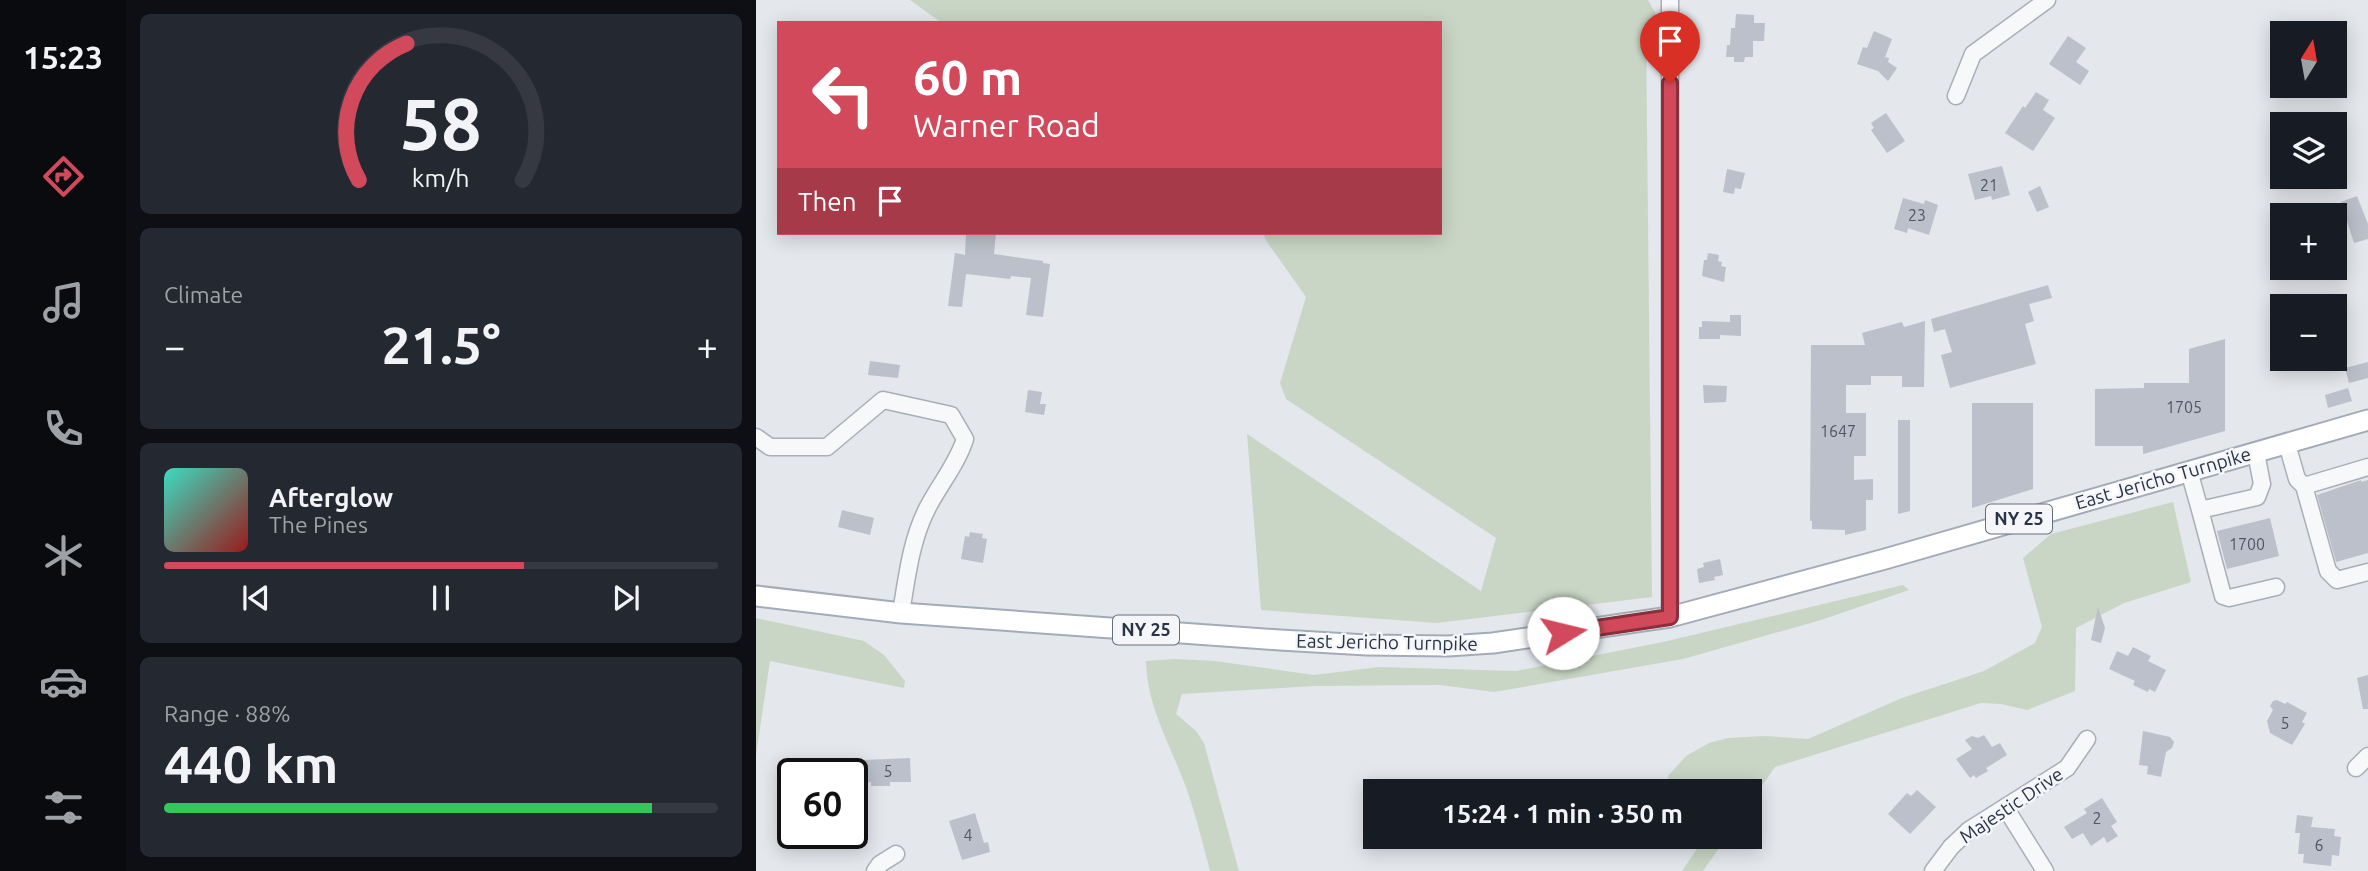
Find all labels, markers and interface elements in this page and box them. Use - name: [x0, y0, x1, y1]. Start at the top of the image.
- pin: [1640, 11, 1700, 83]
- north arrow: [2270, 21, 2347, 98]
- map controls: [2270, 21, 2347, 371]
- icon: arrive: [1651, 22, 1689, 60]
- text: 15:23: [23, 39, 103, 75]
- icon: left: [798, 49, 889, 140]
- text: 60 m: [913, 49, 1022, 104]
- text: 58: [400, 83, 482, 165]
- text: Warner Road: [913, 107, 1100, 143]
- button: layers: [2270, 112, 2347, 189]
- icon: directions: [39, 152, 88, 201]
- text: km/h: [412, 164, 470, 192]
- house number: 21: [1980, 176, 1998, 194]
- icon: arrive: [871, 182, 909, 220]
- text: Then: [798, 187, 857, 216]
- button: +: [2270, 203, 2347, 280]
- house number: 23: [1908, 206, 1926, 224]
- icon: music: [39, 278, 88, 327]
- text: Climate: [164, 282, 243, 307]
- button: −: [2270, 294, 2347, 371]
- text: 21.5°: [381, 316, 501, 374]
- text: −: [164, 325, 185, 367]
- text: +: [697, 325, 718, 367]
- house number: 1705: [2166, 398, 2202, 416]
- icon: phone: [39, 404, 88, 453]
- house number: 1647: [1820, 422, 1856, 440]
- street label: East Jericho Turnpike: [2073, 442, 2253, 514]
- text: Afterglow: [269, 483, 393, 512]
- road number: NY 25: [1986, 504, 2052, 534]
- text: The Pines: [269, 512, 368, 537]
- icon: climate: [39, 531, 88, 580]
- house number: 1700: [2229, 535, 2265, 553]
- icon: previous: [237, 579, 275, 617]
- icon: pause: [422, 579, 460, 617]
- icon: next: [607, 579, 645, 617]
- position arrow: [1526, 596, 1600, 670]
- road number: NY 25: [1113, 616, 1179, 644]
- street label: East Jericho Turnpike: [1296, 629, 1478, 655]
- icon: car: [39, 657, 88, 706]
- text: Range · 88%: [164, 701, 291, 726]
- house number: 5: [2280, 714, 2290, 732]
- text: 440 km: [164, 735, 338, 793]
- speed limit sign: 60: [777, 758, 868, 849]
- house number: 5: [883, 762, 893, 780]
- street label: Majestic Drive: [1955, 762, 2067, 848]
- icon: filters: [39, 783, 88, 832]
- text: 15:24 · 1 min · 350 m: [1442, 799, 1683, 828]
- house number: 2: [2092, 809, 2102, 827]
- house number: 4: [963, 826, 973, 844]
- house number: 6: [2314, 836, 2324, 854]

